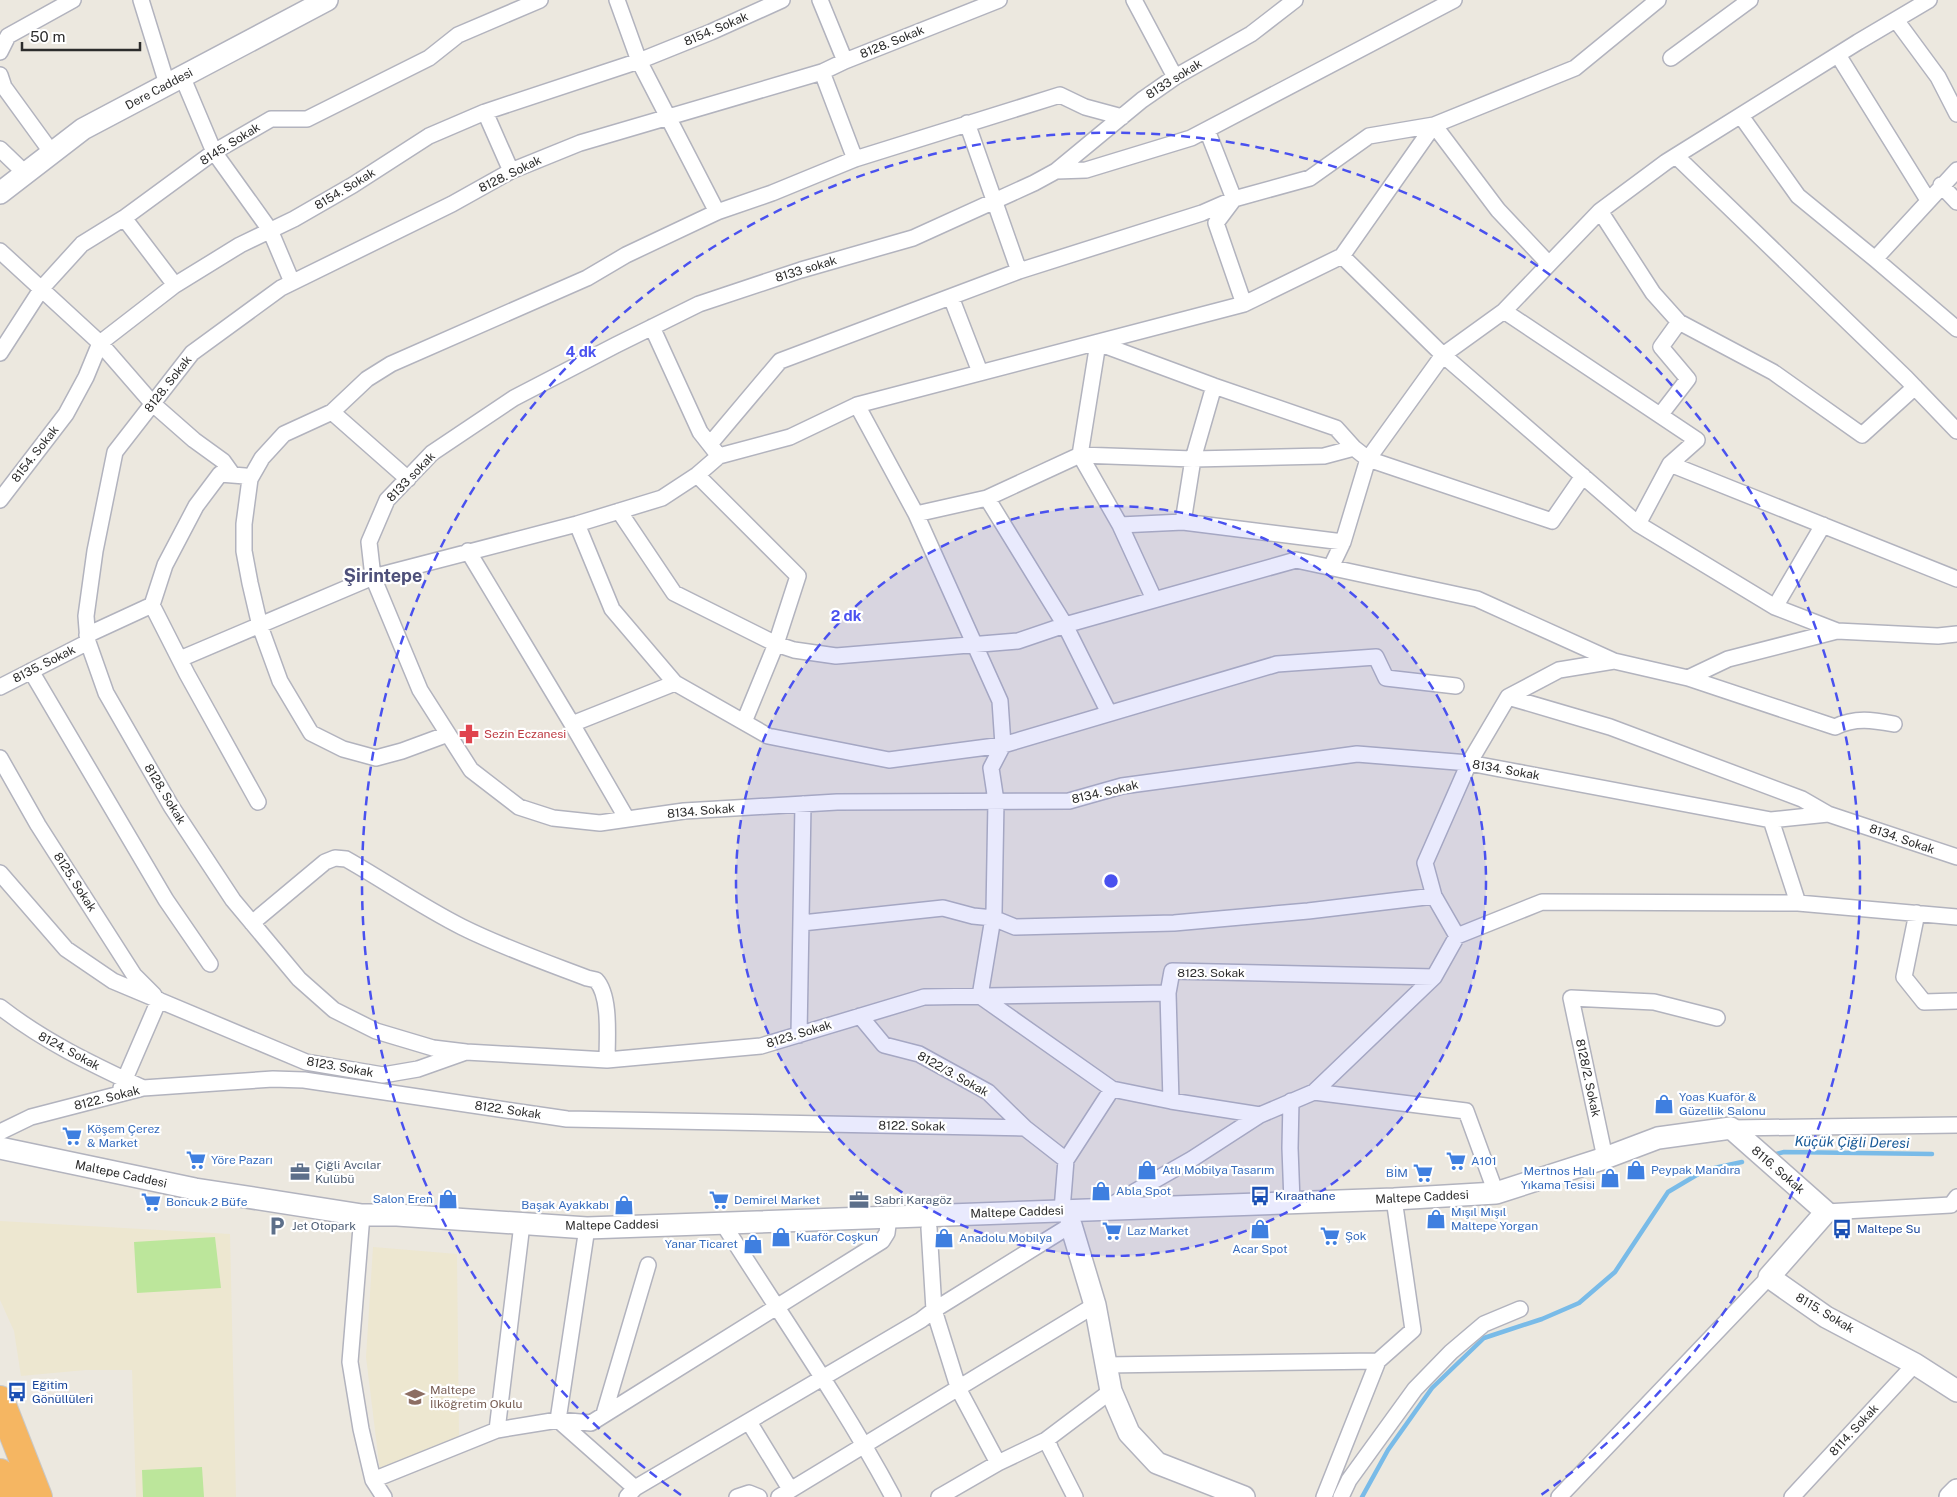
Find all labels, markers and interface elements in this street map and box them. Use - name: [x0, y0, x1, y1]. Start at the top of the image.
- street label: 8154. Sokak: [682, 9, 750, 49]
- scale bar: [22, 20, 140, 52]
- street label: 8128. Sokak: [858, 23, 926, 61]
- text: 50 m: [30, 28, 65, 45]
- street label: 8133 sokak: [1143, 56, 1205, 102]
- street label: Dere Caddesi: [123, 65, 195, 113]
- street label: 8145. Sokak: [197, 120, 263, 168]
- street label: 8128. Sokak: [476, 153, 544, 195]
- street label: 8154. Sokak: [312, 165, 378, 213]
- street label: 8133 sokak: [774, 253, 839, 285]
- text: 4 dk: [566, 343, 597, 360]
- street label: 8128. Sokak: [142, 353, 195, 415]
- street label: 8154. Sokak: [8, 423, 62, 485]
- street label: 8133 sokak: [384, 449, 438, 505]
- district label: Şirintepe: [344, 565, 422, 586]
- text: 2 dk: [831, 607, 862, 624]
- street label: 8135. Sokak: [10, 642, 78, 686]
- pharmacy icon: Sezin Eczanesi: [458, 723, 480, 745]
- place label: Sezin Eczanesi: [484, 727, 566, 741]
- street label: 8134. Sokak: [1471, 757, 1541, 783]
- street label: 8128. Sokak: [142, 761, 189, 827]
- street label: 8134. Sokak: [1070, 777, 1140, 806]
- street label: 8134. Sokak: [666, 801, 736, 821]
- street label: 8134. Sokak: [1868, 821, 1937, 857]
- street label: 8125. Sokak: [51, 850, 99, 914]
- centre of rings: [1102, 872, 1120, 890]
- street label: 8123. Sokak: [1177, 966, 1245, 980]
- street label: 8123. Sokak: [765, 1017, 834, 1051]
- street label: 8124. Sokak: [36, 1029, 102, 1073]
- street label: 8128/2. Sokak: [1573, 1038, 1603, 1118]
- street label: 8122/3. Sokak: [915, 1049, 991, 1099]
- street label: 8123. Sokak: [305, 1054, 375, 1080]
- street label: 8122. Sokak: [73, 1083, 142, 1113]
- place label: Yoas Kuaför & Güzellik Salonu: [1679, 1090, 1766, 1118]
- shop icon: Yoas Kuaför & Güzellik Salonu: [1653, 1093, 1675, 1115]
- street label: 8122. Sokak: [474, 1098, 543, 1122]
- street label: 8122. Sokak: [878, 1118, 946, 1134]
- place label: Köşem Çerez & Market: [87, 1122, 160, 1150]
- supermarket icon: Köşem Çerez & Market: [61, 1125, 83, 1147]
- water label: Küçük Çiğli Deresi: [1794, 1133, 1910, 1151]
- street label: 8116. Sokak: [1749, 1143, 1807, 1197]
- supermarket icon: Yöre Pazarı: [185, 1149, 207, 1171]
- supermarket icon: A101: [1445, 1150, 1467, 1172]
- place label: Yöre Pazarı: [211, 1153, 273, 1167]
- place label: A101: [1471, 1154, 1497, 1168]
- street label: Maltepe Caddesi: [74, 1157, 168, 1191]
- place label: Çiğli Avcılar Kulübü: [315, 1158, 382, 1186]
- shop icon: Atlı Mobilya Tasarım: [1136, 1159, 1158, 1181]
- shop icon: Peypak Mandıra: [1625, 1159, 1647, 1181]
- office icon: Çiğli Avcılar Kulübü: [289, 1161, 311, 1183]
- supermarket icon: BİM: [1412, 1162, 1434, 1184]
- place label: Atlı Mobilya Tasarım: [1162, 1163, 1274, 1177]
- place label: Peypak Mandıra: [1651, 1163, 1741, 1177]
- place label: Mertnos Halı Yıkama Tesisi: [1521, 1164, 1595, 1192]
- place label: BİM: [1386, 1166, 1408, 1180]
- shop icon: Mertnos Halı Yıkama Tesisi: [1599, 1167, 1621, 1189]
- shop icon: Abla Spot: [1090, 1180, 1112, 1202]
- place label: Abla Spot: [1116, 1184, 1172, 1198]
- bus stop icon: Kıraathane: [1249, 1185, 1271, 1207]
- shop icon: Salon Eren: [437, 1188, 459, 1210]
- street label: Maltepe Caddesi: [1375, 1188, 1469, 1206]
- supermarket icon: Demirel Market: [708, 1189, 730, 1211]
- office icon: Sabri Karagöz: [848, 1189, 870, 1211]
- place label: Kıraathane: [1275, 1189, 1336, 1203]
- supermarket icon: Boncuk 2 Büfe: [140, 1191, 162, 1213]
- place label: Salon Eren: [373, 1192, 433, 1206]
- place label: Demirel Market: [734, 1193, 820, 1207]
- place label: Sabri Karagöz: [874, 1193, 952, 1207]
- shop icon: Başak Ayakkabı: [613, 1194, 635, 1216]
- place label: Boncuk 2 Büfe: [166, 1195, 248, 1209]
- place label: Başak Ayakkabı: [521, 1198, 609, 1212]
- street label: Maltepe Caddesi: [970, 1203, 1064, 1221]
- place label: Mışıl Mışıl Maltepe Yorgan: [1451, 1205, 1538, 1233]
- shop icon: Mışıl Mışıl Maltepe Yorgan: [1425, 1208, 1447, 1230]
- parking icon: Jet Otopark: [266, 1215, 288, 1237]
- street label: Maltepe Caddesi: [565, 1217, 659, 1233]
- shop icon: Acar Spot: [1249, 1218, 1271, 1240]
- bus stop icon: Maltepe Su: [1831, 1218, 1853, 1240]
- place label: Jet Otopark: [292, 1219, 356, 1233]
- supermarket icon: Laz Market: [1101, 1220, 1123, 1242]
- place label: Maltepe Su: [1857, 1222, 1921, 1236]
- place label: Laz Market: [1127, 1224, 1189, 1238]
- supermarket icon: Şok: [1319, 1225, 1341, 1247]
- shop icon: Kuaför Coşkun: [770, 1226, 792, 1248]
- shop icon: Anadolu Mobilya: [933, 1227, 955, 1249]
- place label: Şok: [1345, 1229, 1367, 1243]
- place label: Kuaför Coşkun: [796, 1230, 878, 1244]
- place label: Anadolu Mobilya: [959, 1231, 1052, 1245]
- shop icon: Yanar Ticaret: [742, 1233, 764, 1255]
- place label: Yanar Ticaret: [665, 1237, 738, 1251]
- place label: Acar Spot: [1232, 1242, 1288, 1256]
- street label: 8115. Sokak: [1793, 1290, 1857, 1336]
- place label: Eğitim Gönüllüleri: [32, 1378, 93, 1406]
- bus stop icon: Eğitim Gönüllüleri: [6, 1381, 28, 1403]
- place label: Maltepe İlköğretim Okulu: [430, 1383, 523, 1411]
- school or university icon: Maltepe İlköğretim Okulu: [404, 1386, 426, 1408]
- street label: 8114. Sokak: [1827, 1401, 1882, 1459]

